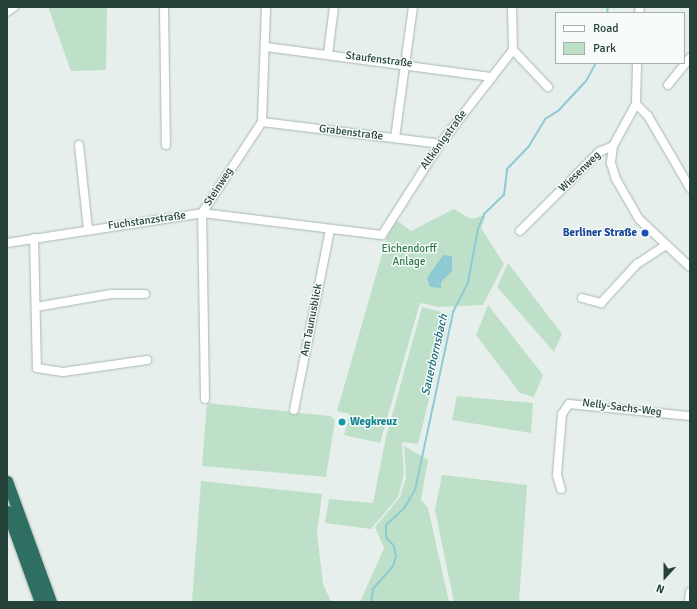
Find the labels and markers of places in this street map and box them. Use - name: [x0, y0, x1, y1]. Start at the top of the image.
- place label: Berliner Straße: [563, 226, 637, 240]
- marker: Berliner Straße: [640, 228, 650, 238]
- place label: Wegkreuz: [350, 415, 397, 429]
- marker: Wegkreuz: [337, 417, 347, 427]

